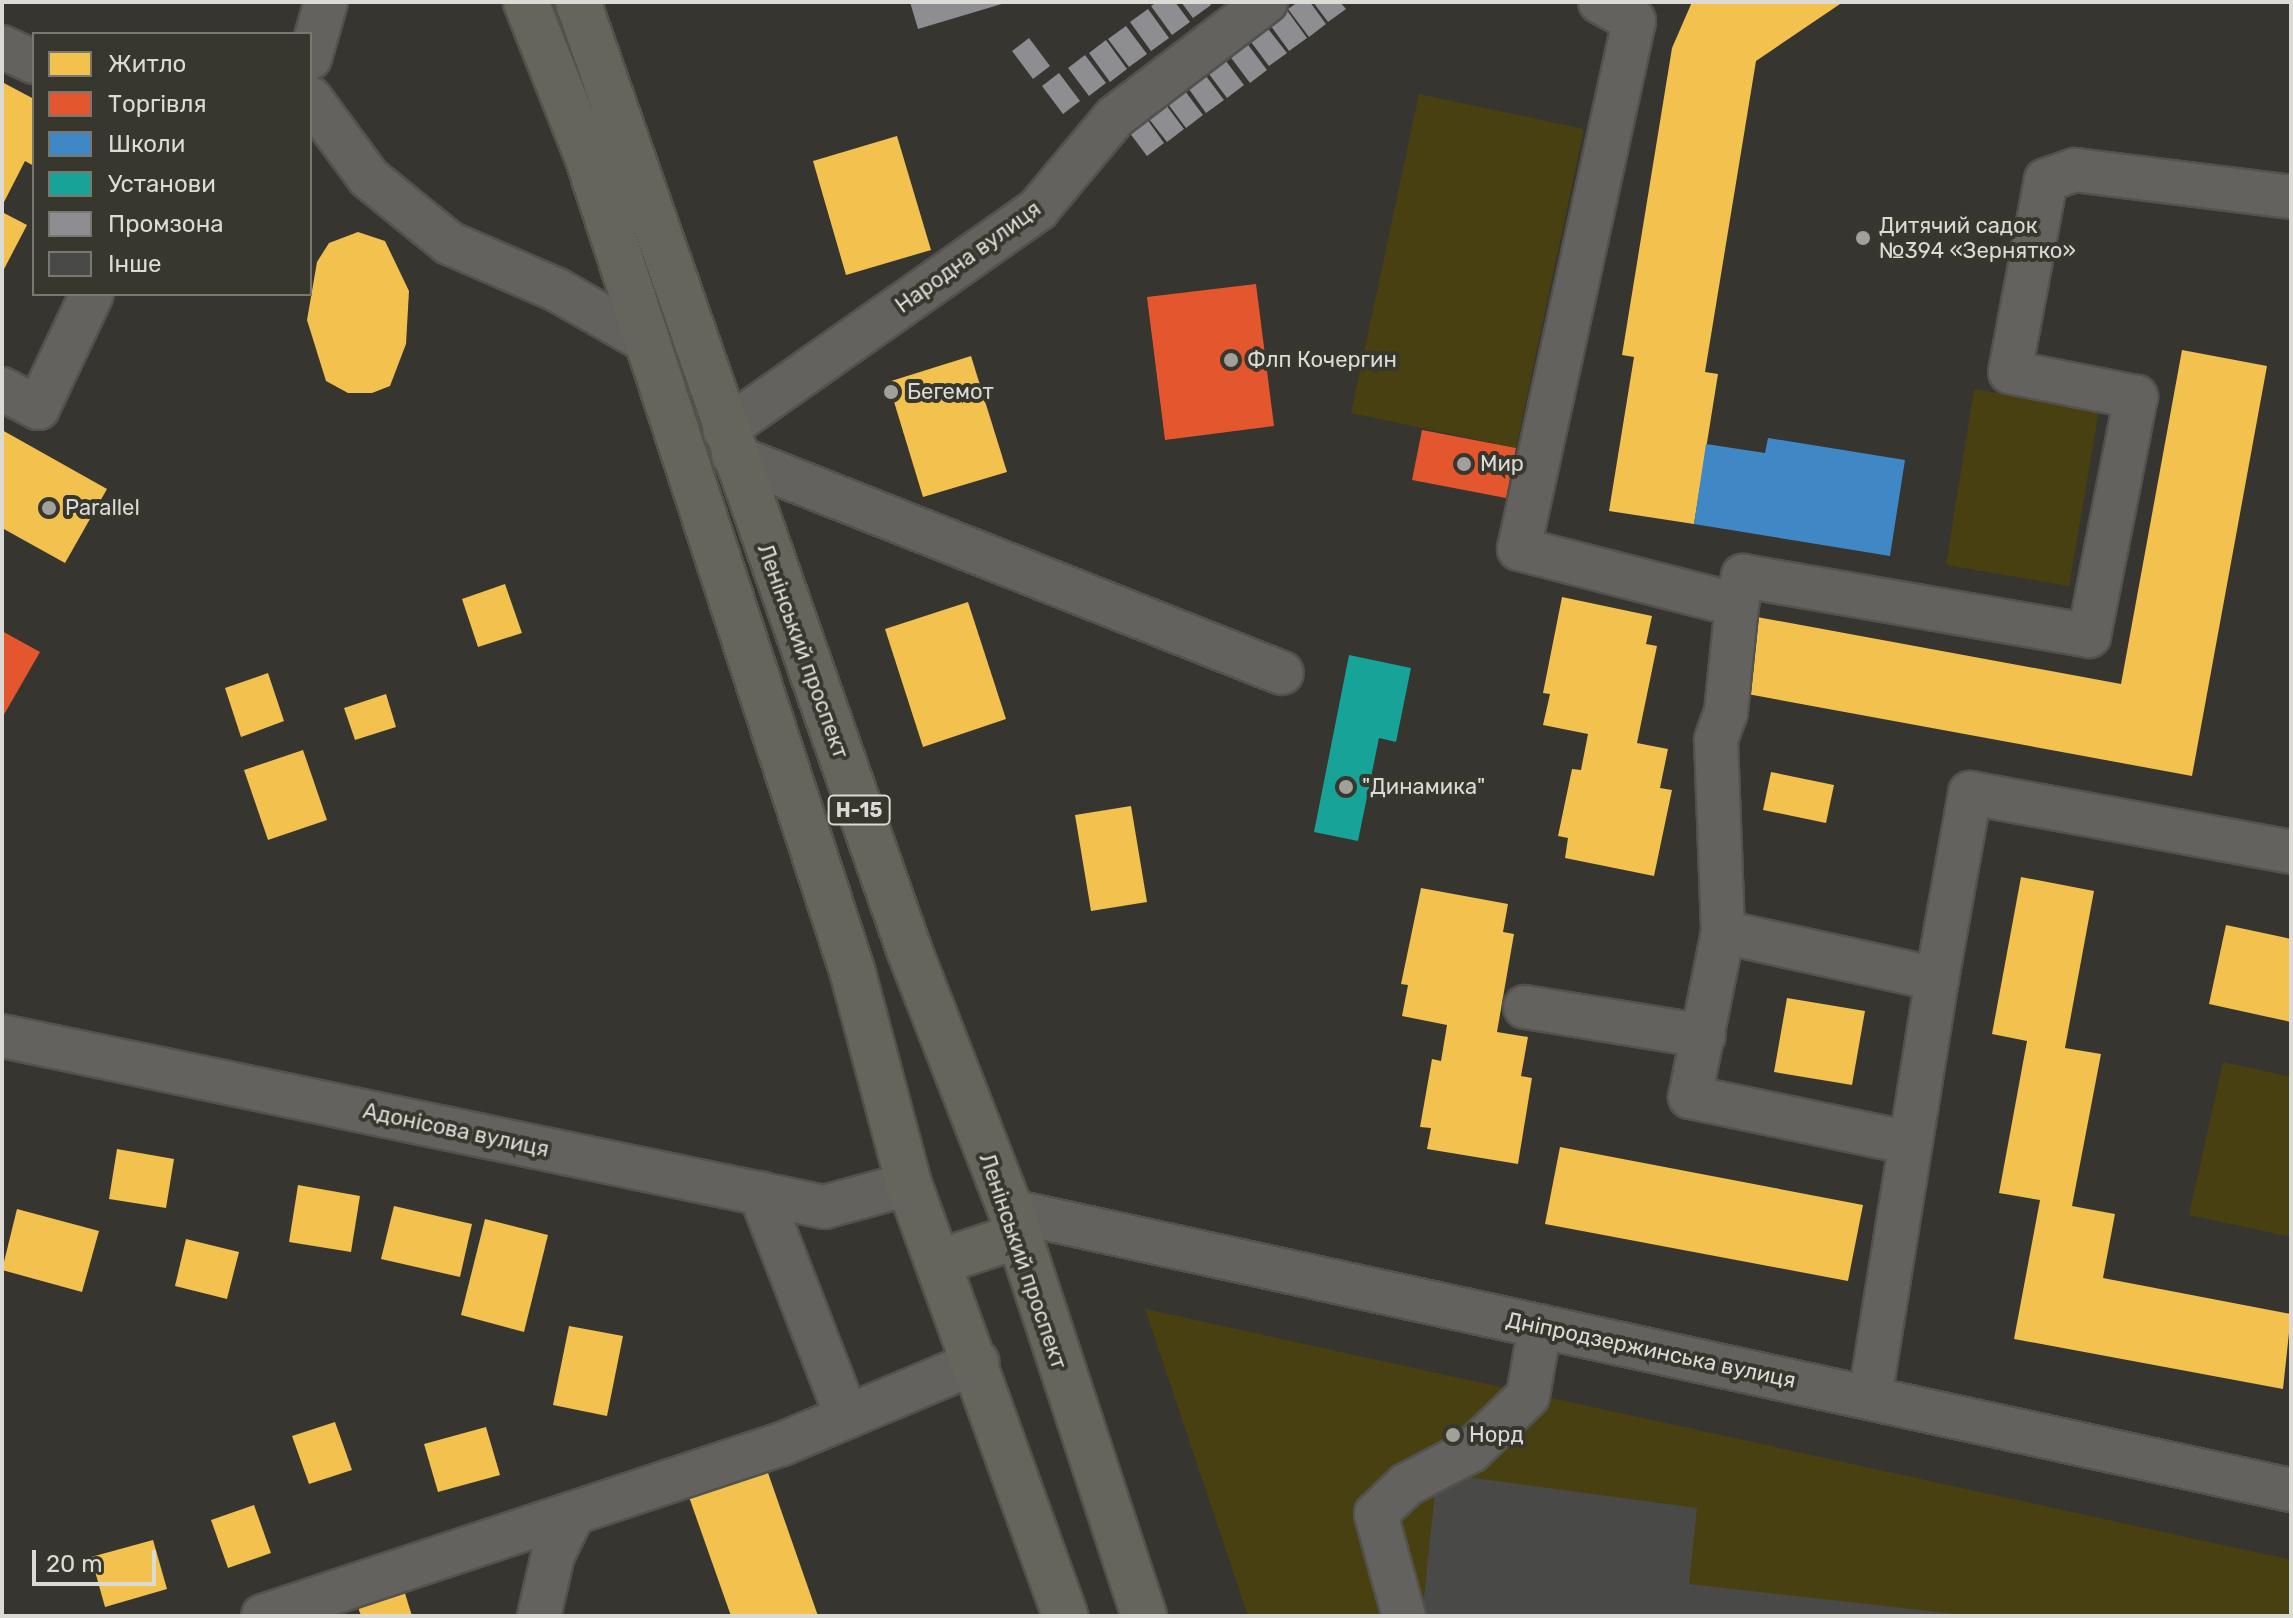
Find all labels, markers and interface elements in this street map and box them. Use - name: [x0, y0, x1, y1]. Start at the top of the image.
- legend: [32, 32, 312, 296]
- text: Житло: [108, 50, 186, 78]
- text: Торгівля: [108, 90, 207, 118]
- text: Школи: [108, 130, 185, 158]
- text: Установи: [108, 170, 216, 198]
- street label: Народна вулиця: [890, 195, 1046, 319]
- text: Промзона: [108, 210, 224, 238]
- place label: Дитячий садок №394 «Зернятко»: [1879, 212, 2076, 264]
- marker: Дитячий садок №394 «Зернятко»: [1854, 229, 1872, 247]
- text: Інше: [108, 250, 162, 278]
- place label: Флп Кочергин: [1247, 347, 1397, 373]
- marker: Флп Кочергин: [1222, 351, 1240, 369]
- place label: Бегемот: [907, 379, 994, 405]
- marker: Бегемот: [882, 383, 900, 401]
- place label: Мир: [1480, 451, 1524, 477]
- marker: Мир: [1455, 455, 1473, 473]
- place label: Parallel: [65, 495, 140, 521]
- marker: Parallel: [40, 499, 58, 517]
- street label: Ленінський проспект: [752, 540, 854, 762]
- place label: "Динамика": [1362, 774, 1485, 800]
- marker: "Динамика": [1337, 778, 1355, 796]
- road number: Н-15: [827, 794, 891, 826]
- street label: Адонісова вулиця: [361, 1097, 551, 1163]
- street label: Ленінський проспект: [974, 1150, 1072, 1372]
- street label: Дніпродзержинська вулиця: [1504, 1306, 1798, 1394]
- place label: Норд: [1469, 1422, 1524, 1448]
- marker: Норд: [1444, 1426, 1462, 1444]
- scale bar: [36, 1534, 160, 1584]
- text: 20 m: [46, 1550, 103, 1578]

